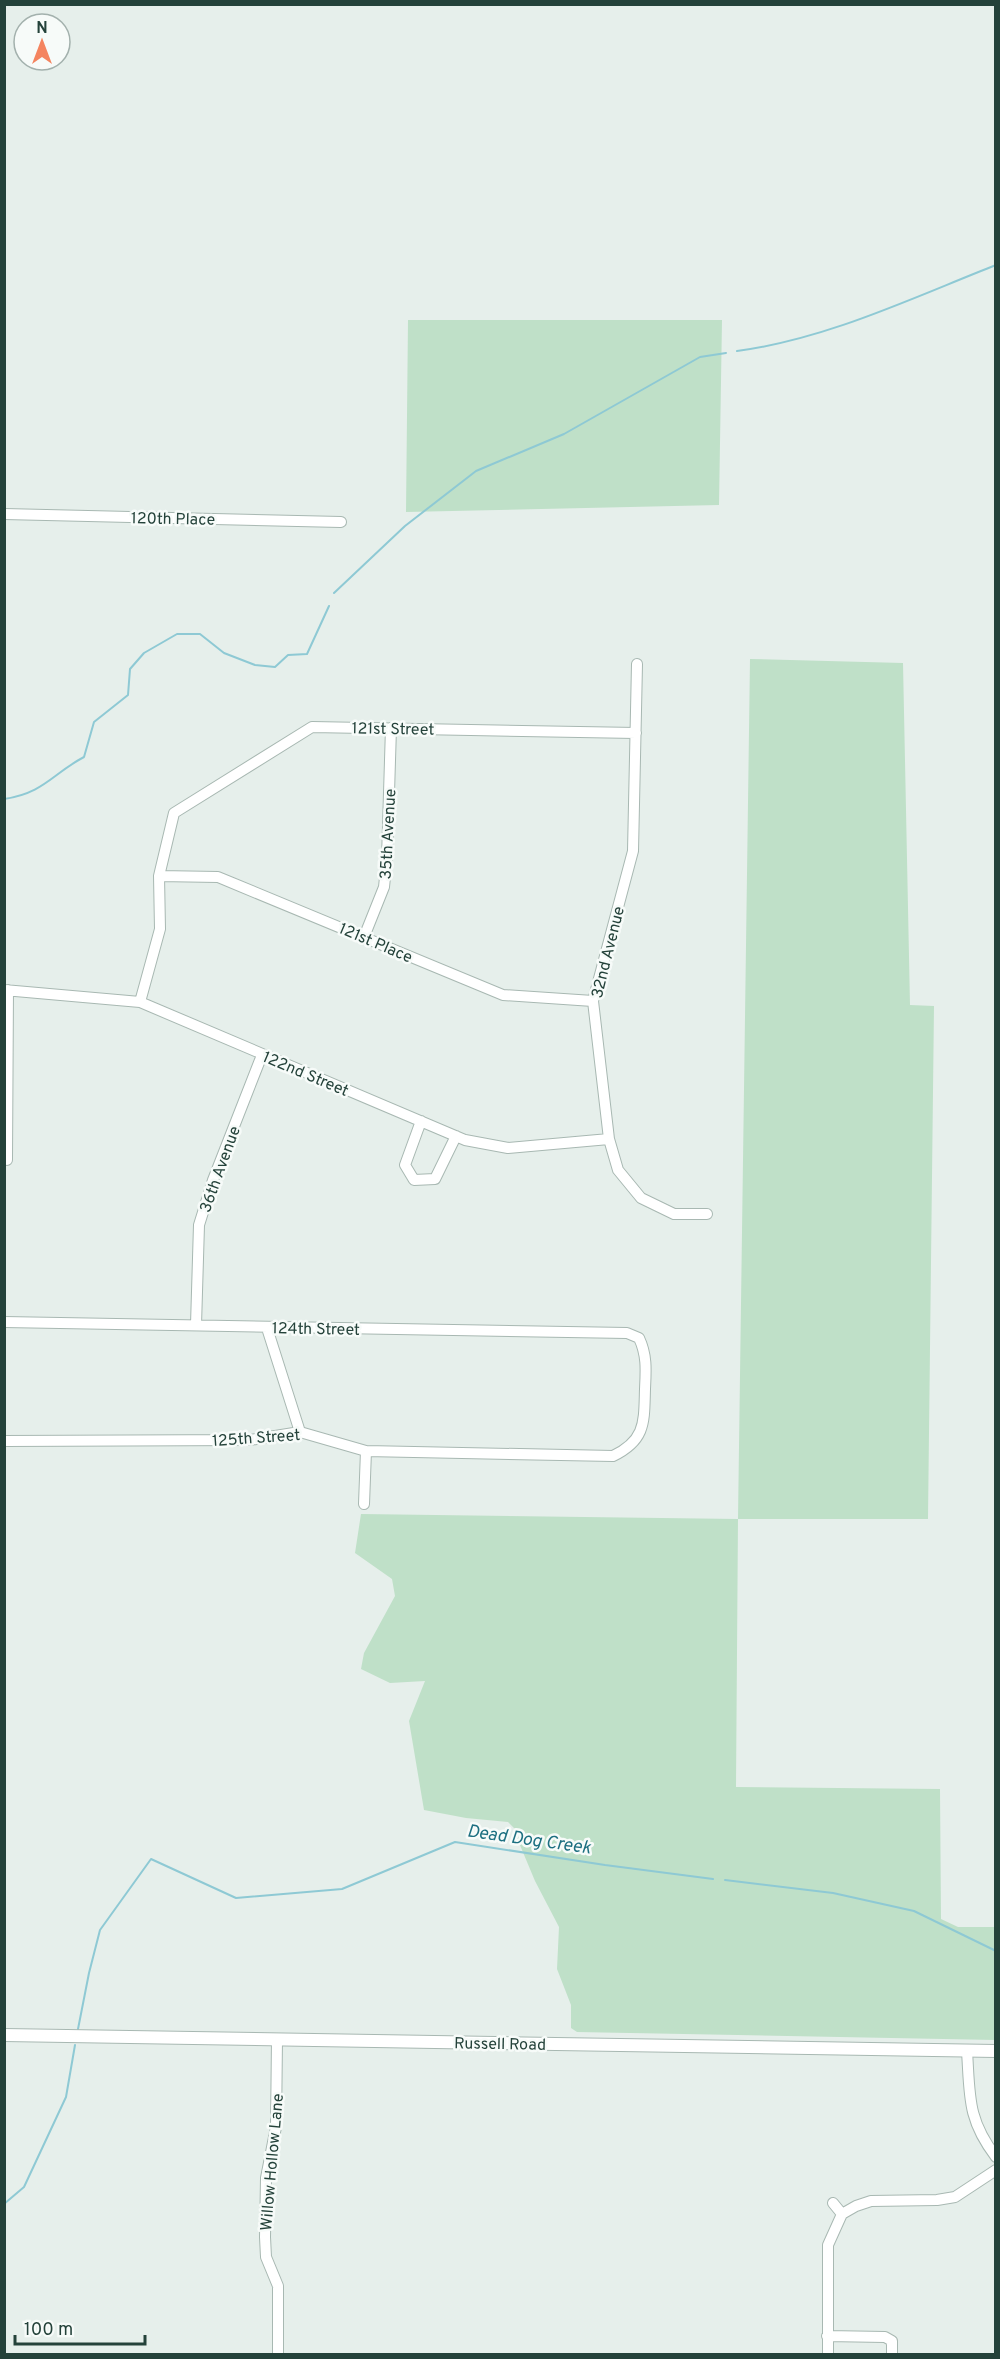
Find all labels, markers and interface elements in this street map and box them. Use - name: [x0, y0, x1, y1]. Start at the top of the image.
- north arrow: [12, 12, 72, 72]
- text: N: [36, 19, 48, 39]
- street label: 120th Place: [131, 509, 215, 531]
- street label: 121st Street: [351, 719, 434, 741]
- street label: 35th Avenue: [377, 788, 401, 880]
- street label: 32nd Avenue: [588, 904, 630, 1000]
- street label: 121st Place: [335, 919, 415, 968]
- street label: 122nd Street: [259, 1048, 351, 1102]
- street label: 36th Avenue: [196, 1124, 246, 1216]
- street label: 124th Street: [272, 1319, 360, 1341]
- street label: 125th Street: [211, 1426, 301, 1452]
- water label: Dead Dog Creek: [465, 1820, 593, 1861]
- street label: Russell Road: [454, 2034, 546, 2056]
- street label: Willow Hollow Lane: [257, 2093, 289, 2232]
- scale bar: [15, 2308, 146, 2346]
- text: 100 m: [24, 2319, 73, 2342]

